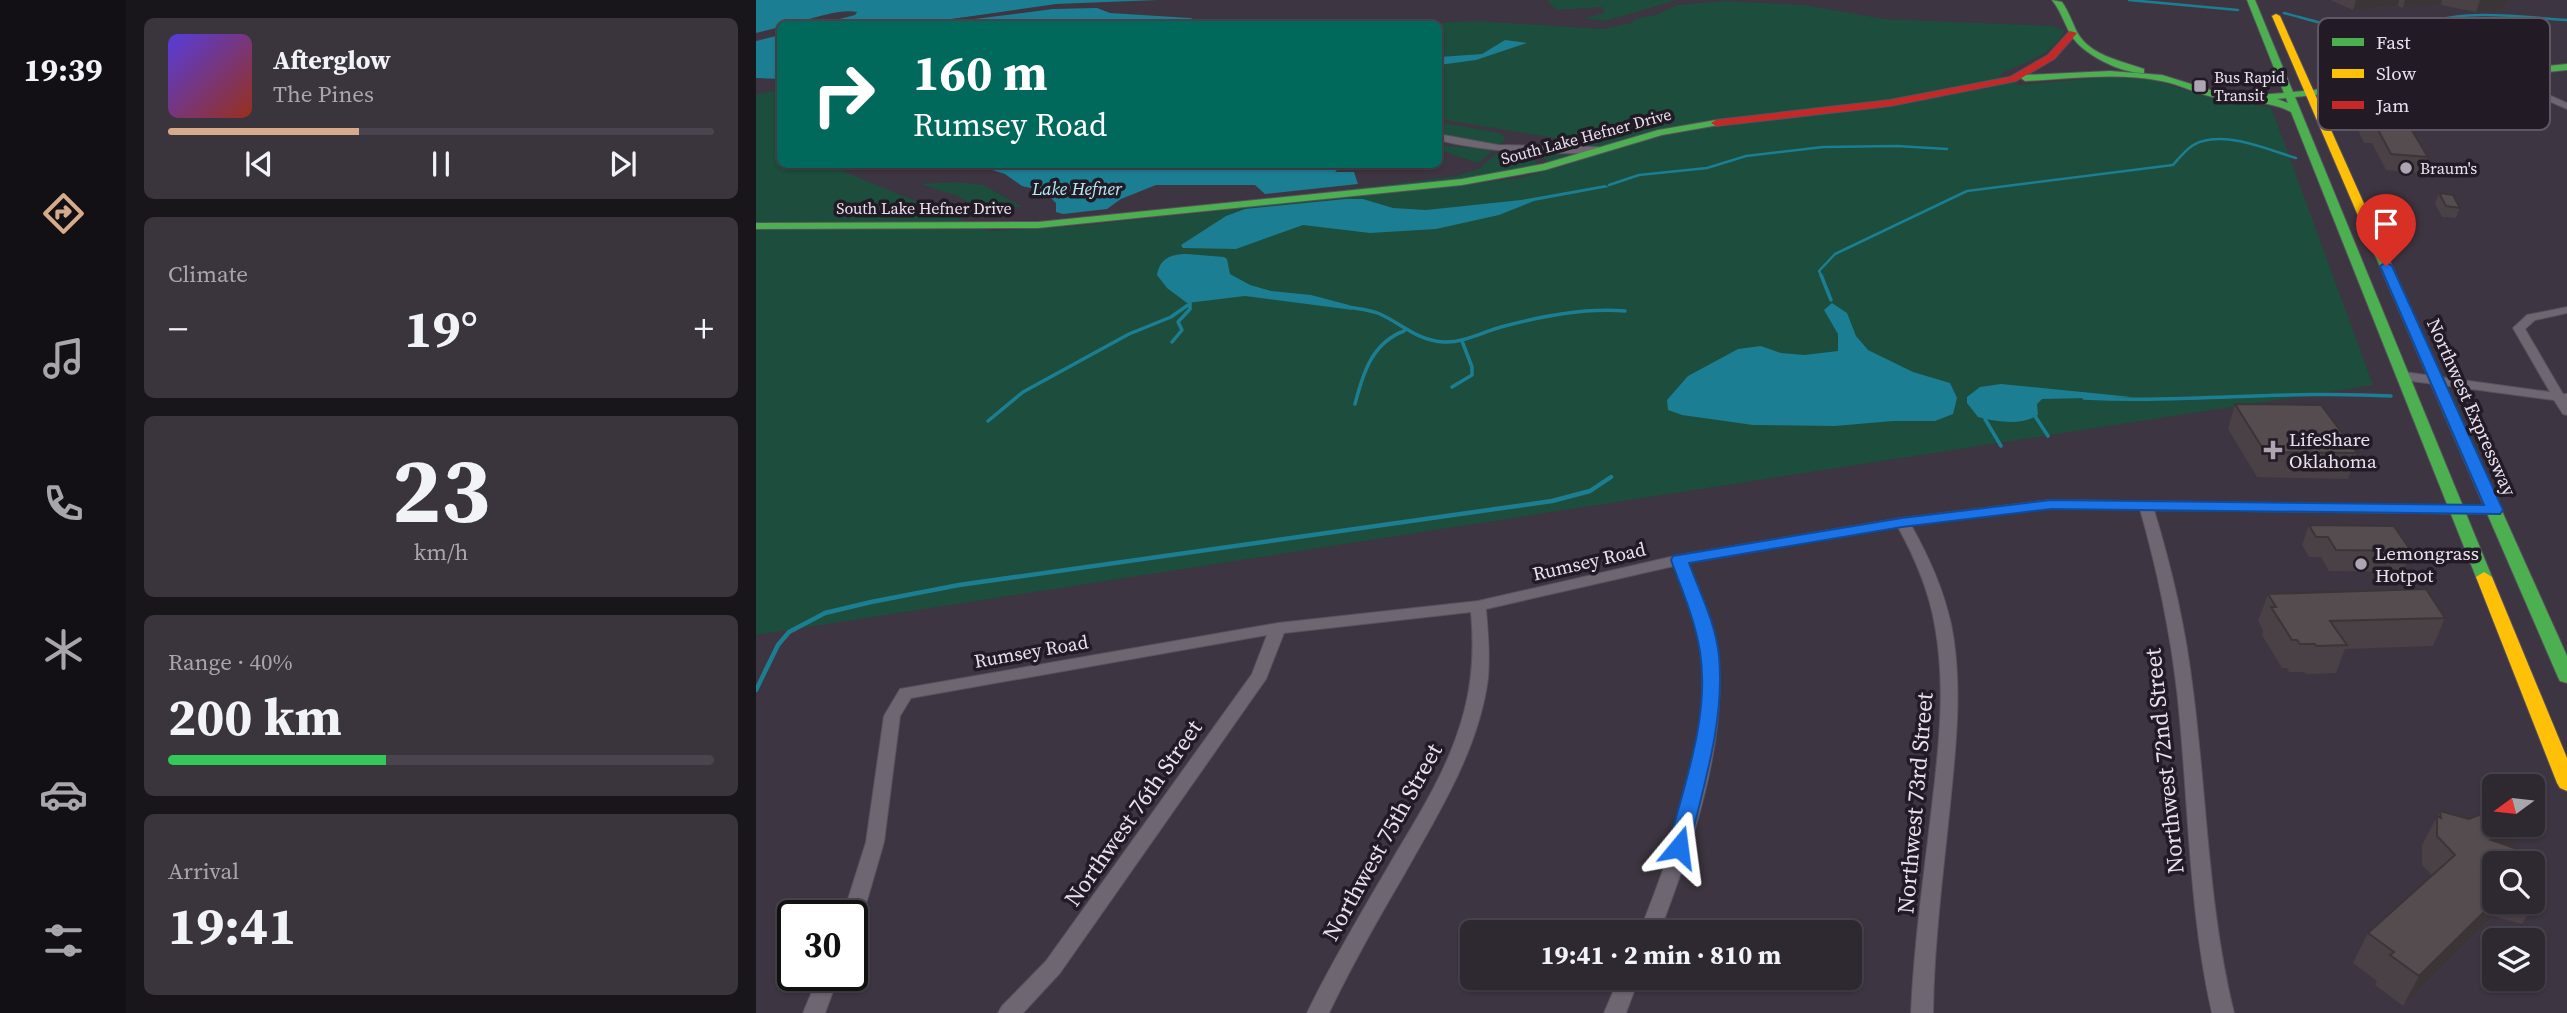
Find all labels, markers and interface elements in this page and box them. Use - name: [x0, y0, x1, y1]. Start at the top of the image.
- legend: [2318, 18, 2550, 130]
- text: Fast: [2376, 29, 2411, 55]
- text: 160 m: [913, 39, 1048, 106]
- text: Afterglow: [273, 42, 391, 78]
- text: 19:39: [24, 48, 102, 92]
- icon: right: [798, 49, 889, 140]
- text: Slow: [2376, 60, 2417, 86]
- place label: Bus Rapid Transit: [2214, 66, 2285, 106]
- text: The Pines: [273, 78, 374, 110]
- marker: Bus Rapid Transit: [2192, 78, 2208, 94]
- text: Jam: [2375, 92, 2409, 118]
- text: Rumsey Road: [913, 103, 1107, 147]
- street label: South Lake Hefner Drive: [1498, 103, 1674, 169]
- icon: previous: [240, 145, 278, 183]
- icon: pause: [422, 145, 460, 183]
- icon: next: [604, 145, 642, 183]
- place label: Braum's: [2420, 157, 2477, 179]
- marker: Braum's: [2398, 160, 2414, 176]
- water label: Lake Hefner: [1031, 176, 1123, 201]
- icon: directions: [39, 189, 88, 238]
- pin: [2356, 194, 2416, 266]
- street label: South Lake Hefner Drive: [836, 197, 1012, 219]
- icon: arrive: [2367, 205, 2405, 243]
- text: Climate: [168, 258, 248, 290]
- text: 19°: [404, 293, 478, 364]
- text: −: [168, 303, 188, 355]
- text: +: [694, 303, 714, 355]
- street label: Northwest Expressway: [2421, 314, 2523, 500]
- icon: music: [39, 334, 88, 383]
- place label: LifeShare Oklahoma: [2289, 426, 2377, 474]
- text: 23: [392, 428, 490, 552]
- marker: LifeShare Oklahoma: [2263, 440, 2283, 460]
- icon: phone: [39, 479, 88, 528]
- street label: Rumsey Road: [1530, 535, 1648, 587]
- text: km/h: [414, 536, 468, 568]
- place label: Lemongrass Hotpot: [2375, 540, 2479, 588]
- marker: Lemongrass Hotpot: [2353, 556, 2369, 572]
- icon: climate: [39, 625, 88, 674]
- street label: Rumsey Road: [972, 628, 1090, 674]
- text: Range · 40%: [168, 646, 293, 678]
- street label: Northwest 72nd Street: [2136, 646, 2192, 875]
- text: 200 km: [168, 681, 342, 752]
- street label: Northwest 73rd Street: [1889, 690, 1941, 915]
- street label: Northwest 76th Street: [1057, 713, 1210, 913]
- street label: Northwest 75th Street: [1314, 737, 1450, 946]
- icon: car: [39, 770, 88, 819]
- north arrow: [2482, 774, 2544, 836]
- map controls: [2482, 774, 2545, 991]
- position arrow: [1642, 810, 1716, 884]
- button: search: [2482, 851, 2545, 914]
- text: Arrival: [168, 855, 239, 887]
- text: 19:41: [168, 890, 296, 961]
- speed limit sign: 30: [777, 900, 868, 991]
- icon: filters: [39, 916, 88, 965]
- button: layers: [2482, 928, 2545, 991]
- text: 19:41 · 2 min · 810 m: [1541, 937, 1781, 973]

